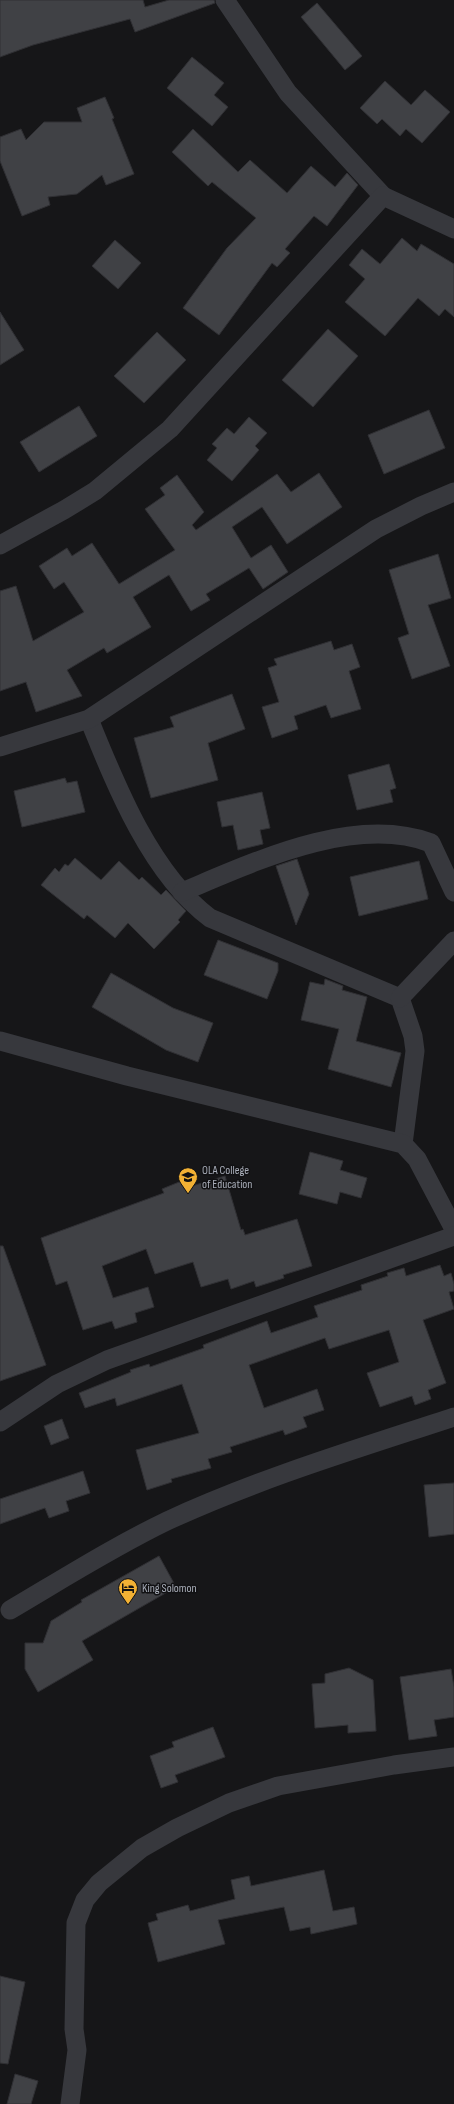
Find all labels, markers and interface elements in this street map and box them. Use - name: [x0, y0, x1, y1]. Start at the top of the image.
- place label: OLA College of Education: [202, 1163, 252, 1192]
- school or university icon: OLA College of Education: [177, 1166, 199, 1194]
- hotel icon: King Solomon: [117, 1577, 139, 1605]
- place label: King Solomon: [142, 1581, 197, 1596]

